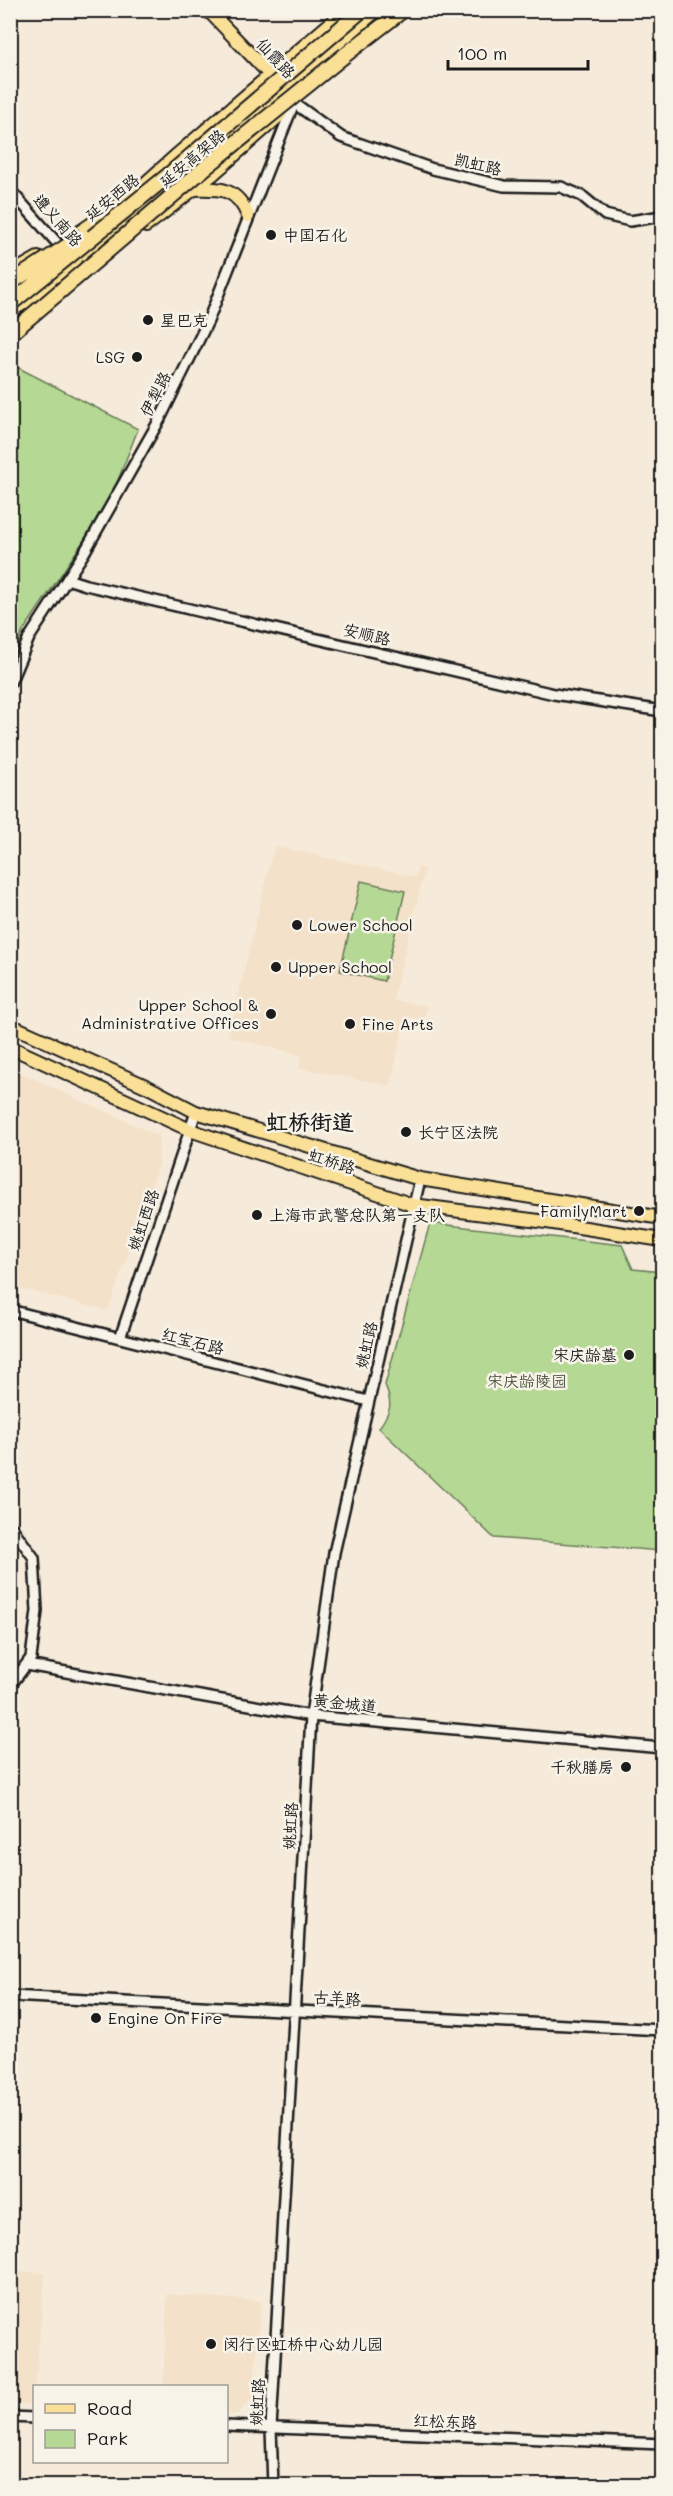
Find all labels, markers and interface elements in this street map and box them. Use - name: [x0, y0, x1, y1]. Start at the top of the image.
- street label: 仙霞路: [252, 33, 300, 82]
- scale bar: [448, 33, 588, 71]
- text: 100 m: [457, 41, 507, 65]
- street label: 延安高架路: [154, 124, 229, 191]
- street label: 凯虹路: [452, 148, 504, 179]
- street label: 延安西路: [80, 168, 143, 225]
- street label: 遵义南路: [29, 189, 88, 250]
- place label: 中国石化: [283, 224, 347, 245]
- marker: 中国石化: [264, 228, 278, 242]
- place label: 星巴克: [160, 309, 208, 330]
- marker: 星巴克: [141, 313, 155, 327]
- place label: LSG: [96, 346, 125, 367]
- marker: LSG: [130, 350, 144, 364]
- street label: 伊犁路: [134, 368, 175, 420]
- street label: 安顺路: [341, 618, 393, 649]
- place label: Lower School: [309, 914, 413, 935]
- marker: Lower School: [290, 918, 304, 932]
- place label: Upper School: [288, 956, 392, 977]
- marker: Upper School: [269, 960, 283, 974]
- place label: Upper School & Administrative Offices: [81, 994, 259, 1033]
- marker: Upper School & Administrative Offices: [264, 1007, 278, 1021]
- place label: Fine Arts: [362, 1013, 434, 1034]
- marker: Fine Arts: [343, 1017, 357, 1031]
- district label: 虹桥街道: [266, 1107, 354, 1136]
- place label: 长宁区法院: [418, 1121, 498, 1142]
- marker: 长宁区法院: [399, 1125, 413, 1139]
- street label: 虹桥路: [306, 1143, 358, 1178]
- street label: 姚虹西路: [122, 1186, 163, 1254]
- place label: FamilyMart: [540, 1200, 627, 1221]
- place label: 上海市武警总队第一支队: [269, 1204, 445, 1225]
- marker: FamilyMart: [632, 1204, 646, 1218]
- marker: 上海市武警总队第一支队: [250, 1208, 264, 1222]
- street label: 姚虹路: [350, 1319, 381, 1371]
- street label: 红宝石路: [160, 1323, 227, 1358]
- place label: 宋庆龄墓: [553, 1344, 617, 1365]
- marker: 宋庆龄墓: [622, 1348, 636, 1362]
- park label: 宋庆龄陵园: [487, 1370, 567, 1391]
- street label: 黄金城道: [312, 1689, 378, 1716]
- place label: 千秋膳房: [550, 1756, 614, 1777]
- marker: 千秋膳房: [619, 1760, 633, 1774]
- street label: 姚虹路: [278, 1801, 301, 1850]
- street label: 古羊路: [313, 1986, 362, 2009]
- place label: Engine On Fire: [108, 2007, 223, 2028]
- marker: Engine On Fire: [89, 2011, 103, 2025]
- place label: 闵行区虹桥中心幼儿园: [223, 2333, 383, 2354]
- marker: 闵行区虹桥中心幼儿园: [204, 2337, 218, 2351]
- street label: 姚虹路: [245, 2377, 268, 2426]
- legend: [33, 2385, 228, 2463]
- text: Road: [87, 2396, 132, 2420]
- street label: 红松东路: [413, 2409, 477, 2432]
- text: Park: [87, 2426, 128, 2450]

